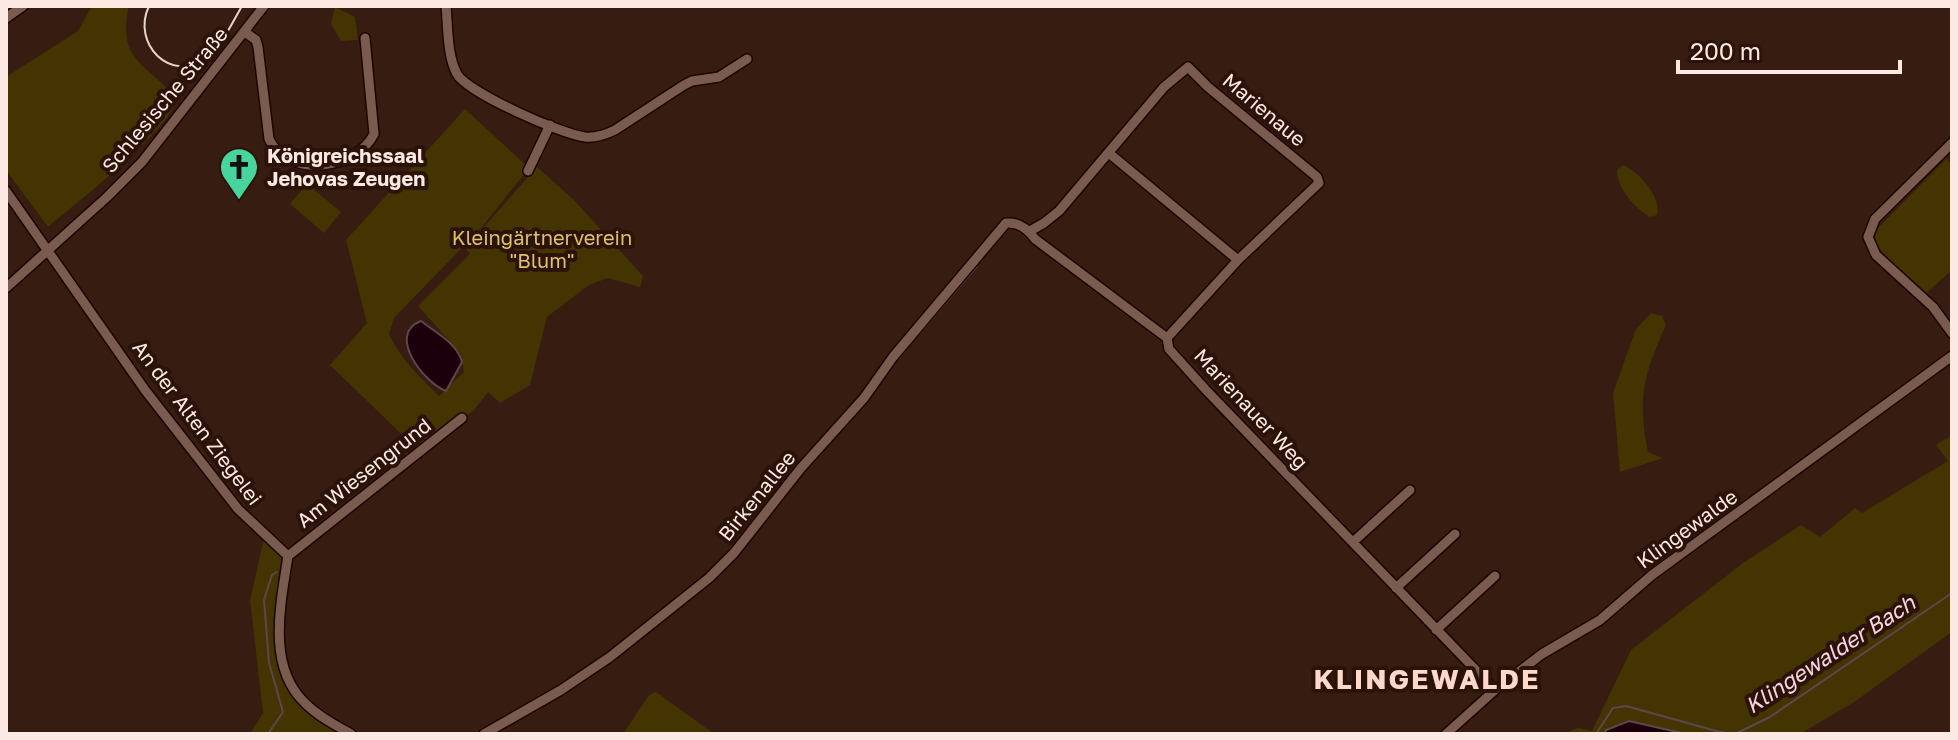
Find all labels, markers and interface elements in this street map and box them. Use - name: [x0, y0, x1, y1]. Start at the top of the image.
- street label: Schlesische Straße: [96, 22, 232, 177]
- scale bar: [1678, 24, 1900, 74]
- text: 200 m: [1690, 36, 1761, 65]
- street label: Marienaue: [1218, 68, 1311, 151]
- place label: Königreichssaal Jehovas Zeugen: [267, 143, 425, 190]
- church icon: Königreichssaal Jehovas Zeugen: [218, 146, 260, 201]
- park label: Kleingärtnerverein "Blum": [452, 225, 632, 272]
- street label: An der Alten Ziegelei: [128, 336, 267, 509]
- street label: Marienauer Weg: [1190, 343, 1314, 473]
- street label: Am Wiesengrund: [292, 412, 435, 532]
- street label: Birkenallee: [713, 446, 800, 545]
- street label: Klingewalde: [1631, 484, 1741, 573]
- water label: Klingewalder Bach: [1740, 588, 1921, 719]
- district label: KLINGEWALDE: [1313, 662, 1541, 695]

